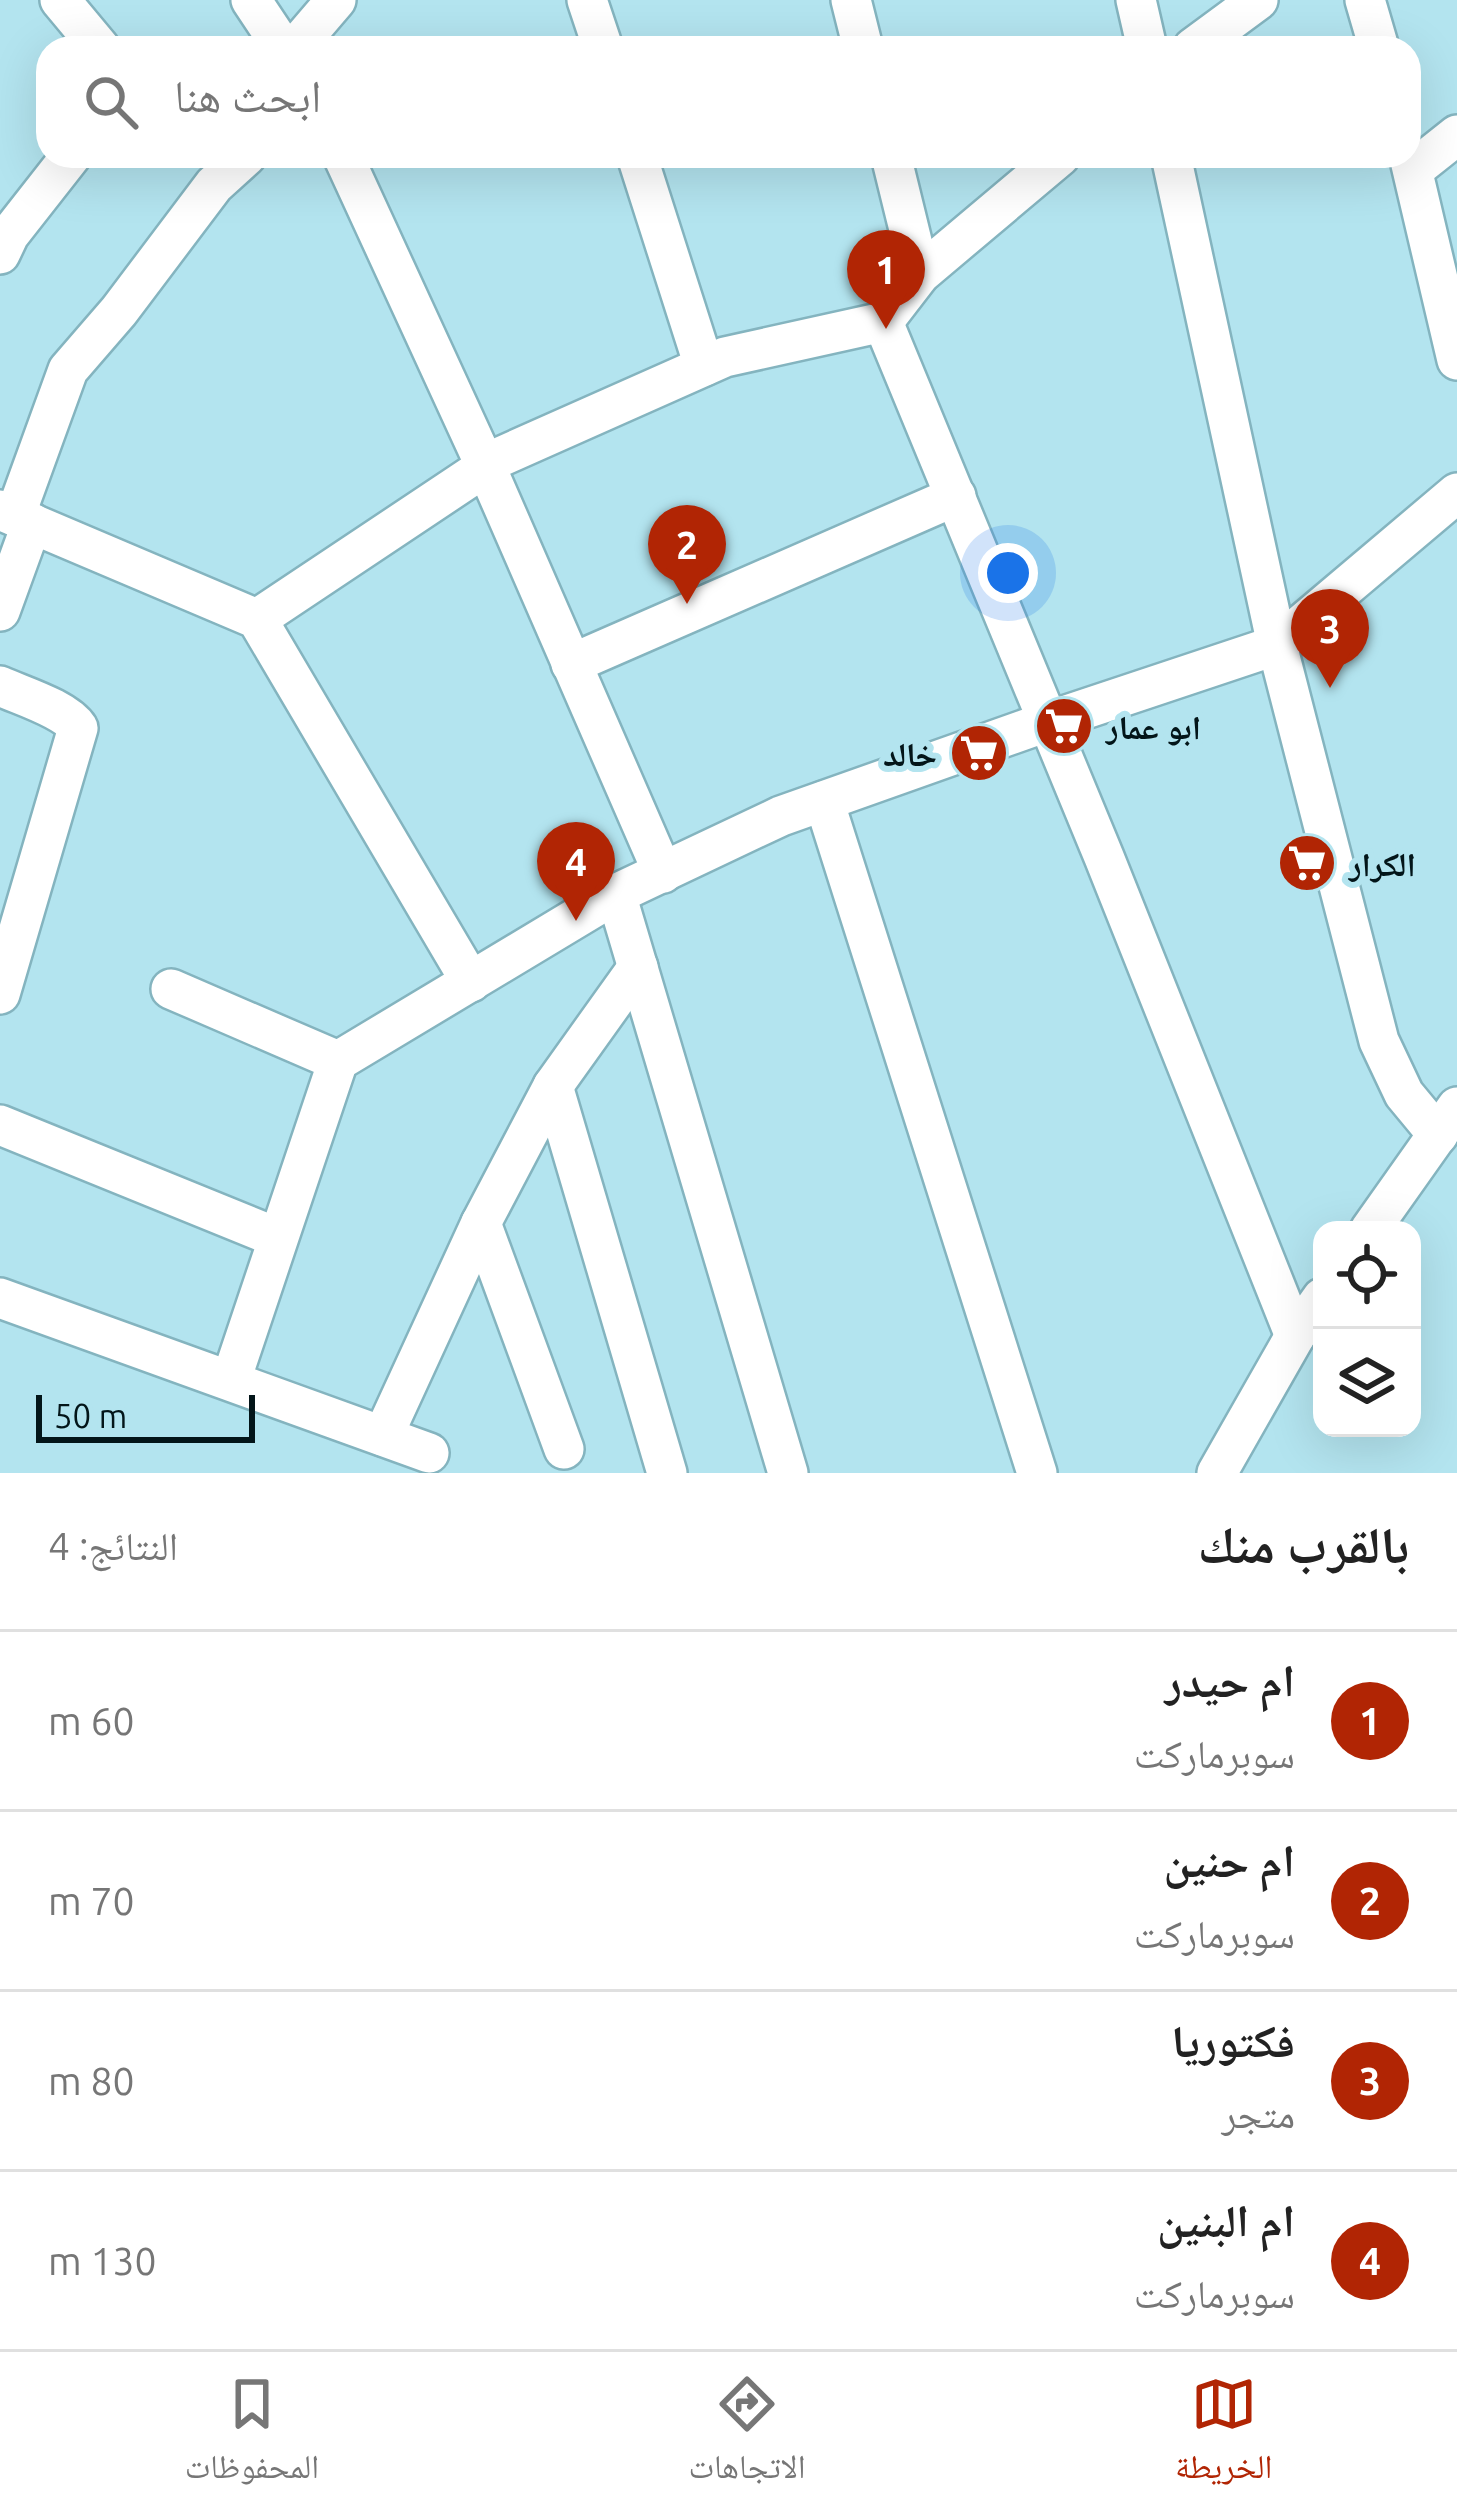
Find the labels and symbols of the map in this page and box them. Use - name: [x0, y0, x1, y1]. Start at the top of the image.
- pin: 1: [847, 230, 925, 329]
- pin: 2: [648, 505, 726, 604]
- your location: [978, 543, 1038, 603]
- pin: 3: [1291, 589, 1369, 688]
- supermarket icon: ابو عمار: [1033, 695, 1095, 757]
- place label: ابو عمار: [1104, 708, 1201, 747]
- supermarket icon: خالد: [948, 722, 1010, 784]
- place label: خالد: [883, 735, 937, 772]
- pin: 4: [537, 822, 615, 921]
- supermarket icon: الكرار: [1276, 832, 1338, 894]
- place label: الكرار: [1347, 845, 1416, 883]
- scale bar: [36, 1389, 255, 1442]

